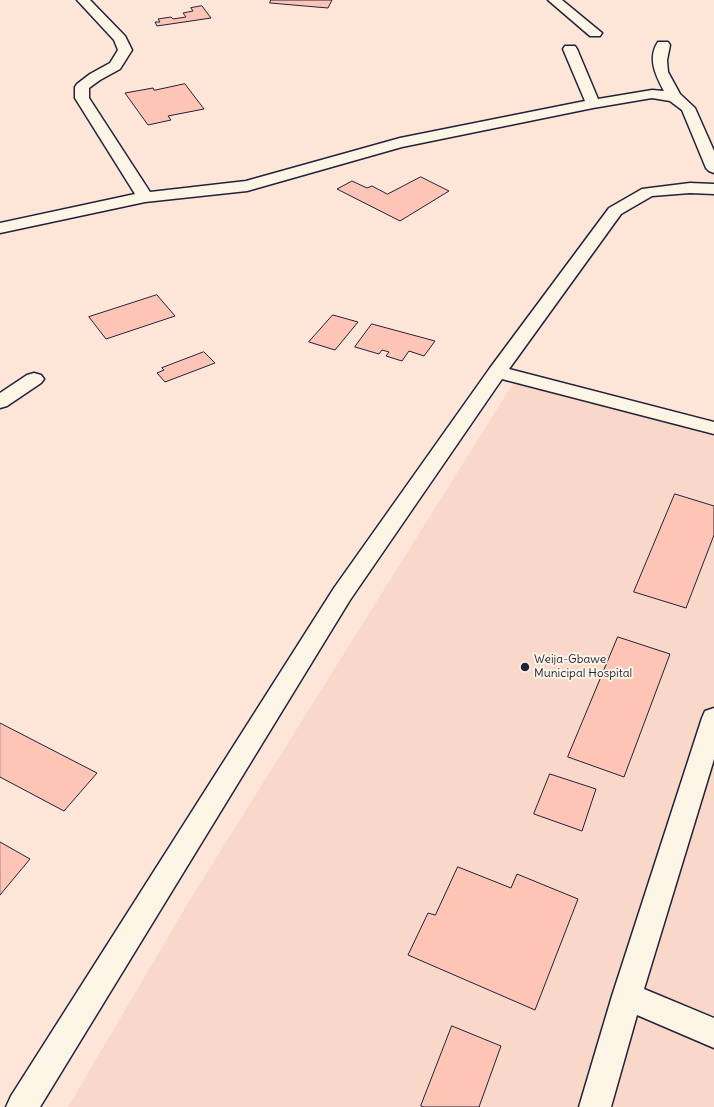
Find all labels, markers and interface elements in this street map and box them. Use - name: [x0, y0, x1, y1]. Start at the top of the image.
- place label: Weija-Gbawe Municipal Hospital: [534, 653, 632, 681]
- marker: Weija-Gbawe Municipal Hospital: [519, 661, 531, 673]

